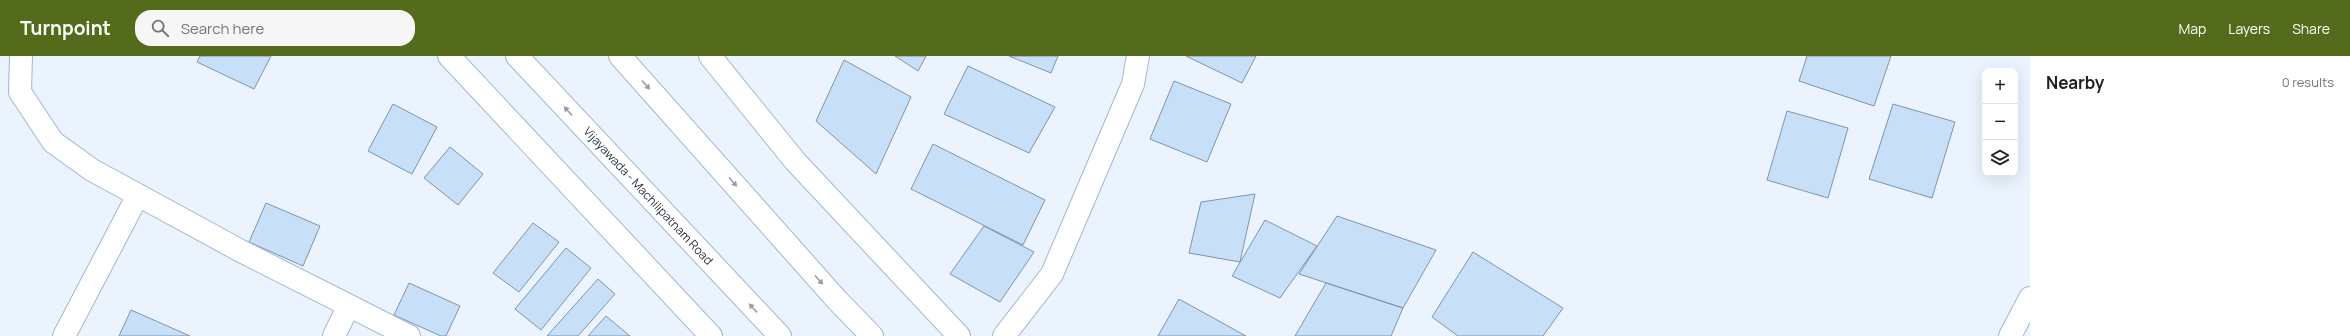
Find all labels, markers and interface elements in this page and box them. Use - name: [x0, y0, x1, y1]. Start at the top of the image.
- search box: [135, 10, 415, 46]
- text: Turnpoint: [20, 15, 111, 41]
- icon: search: [149, 17, 171, 39]
- text: Search here: [181, 18, 264, 39]
- text: Map: [2178, 19, 2206, 38]
- text: Layers: [2228, 19, 2270, 38]
- text: Share: [2292, 19, 2330, 38]
- map controls: [1982, 68, 2018, 176]
- button: +: [1982, 68, 2018, 104]
- text: Nearby: [2046, 71, 2104, 94]
- text: 0 results: [2282, 73, 2334, 91]
- one-way arrow: [642, 80, 651, 90]
- button: −: [1982, 104, 2018, 140]
- one-way arrow: [564, 106, 573, 116]
- street label: Vijayawada - Machilipatnam Road: [580, 123, 717, 268]
- button: layers: [1982, 140, 2018, 176]
- one-way arrow: [728, 177, 737, 188]
- one-way arrow: [814, 274, 823, 285]
- one-way arrow: [749, 303, 758, 312]

